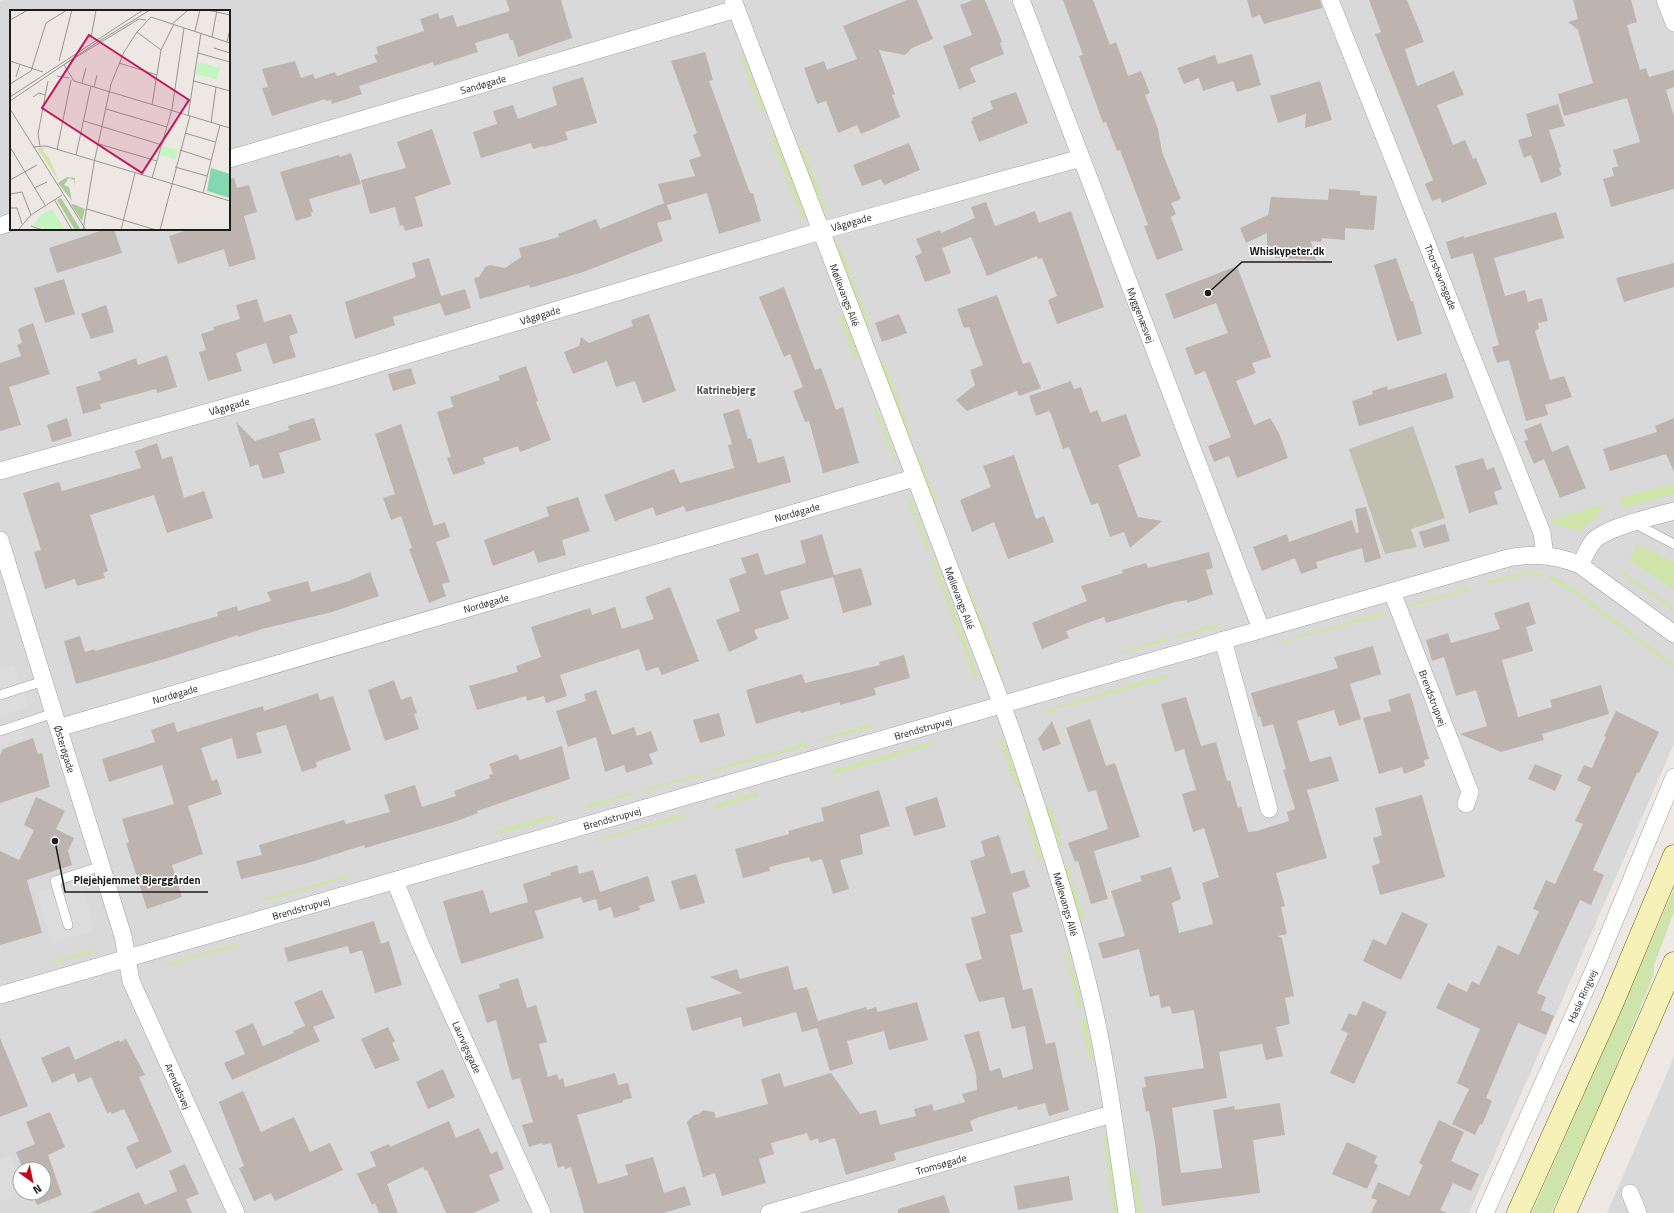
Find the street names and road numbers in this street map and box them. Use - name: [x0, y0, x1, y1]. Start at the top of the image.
- street label: Sandøgade: [459, 71, 508, 98]
- street label: Vågøgade: [829, 210, 873, 235]
- street label: Thorshavnsgade: [1421, 242, 1461, 312]
- street label: Møllevangs Allé: [826, 262, 863, 329]
- street label: Myggenæsvej: [1123, 285, 1158, 345]
- street label: Vågøgade: [518, 302, 562, 329]
- street label: Vågøgade: [207, 394, 251, 419]
- street label: Nordøgade: [773, 499, 822, 526]
- street label: Møllevangs Allé: [941, 565, 978, 632]
- street label: Nordøgade: [462, 590, 511, 617]
- street label: Brendstrupvej: [1415, 668, 1450, 729]
- street label: Nordøgade: [151, 681, 200, 708]
- street label: Brendstrupvej: [893, 713, 954, 744]
- street label: Østerøgade: [50, 724, 79, 775]
- street label: Brendstrupvej: [582, 803, 643, 834]
- street label: Møllevangs Allé: [1049, 870, 1082, 938]
- street label: Brendstrupvej: [271, 893, 332, 924]
- street label: Hasle Ringvej: [1564, 967, 1601, 1025]
- street label: Laurvigsgade: [448, 1019, 485, 1076]
- street label: Arendalsvej: [161, 1061, 194, 1112]
- street label: Tromsøgade: [914, 1150, 968, 1179]

